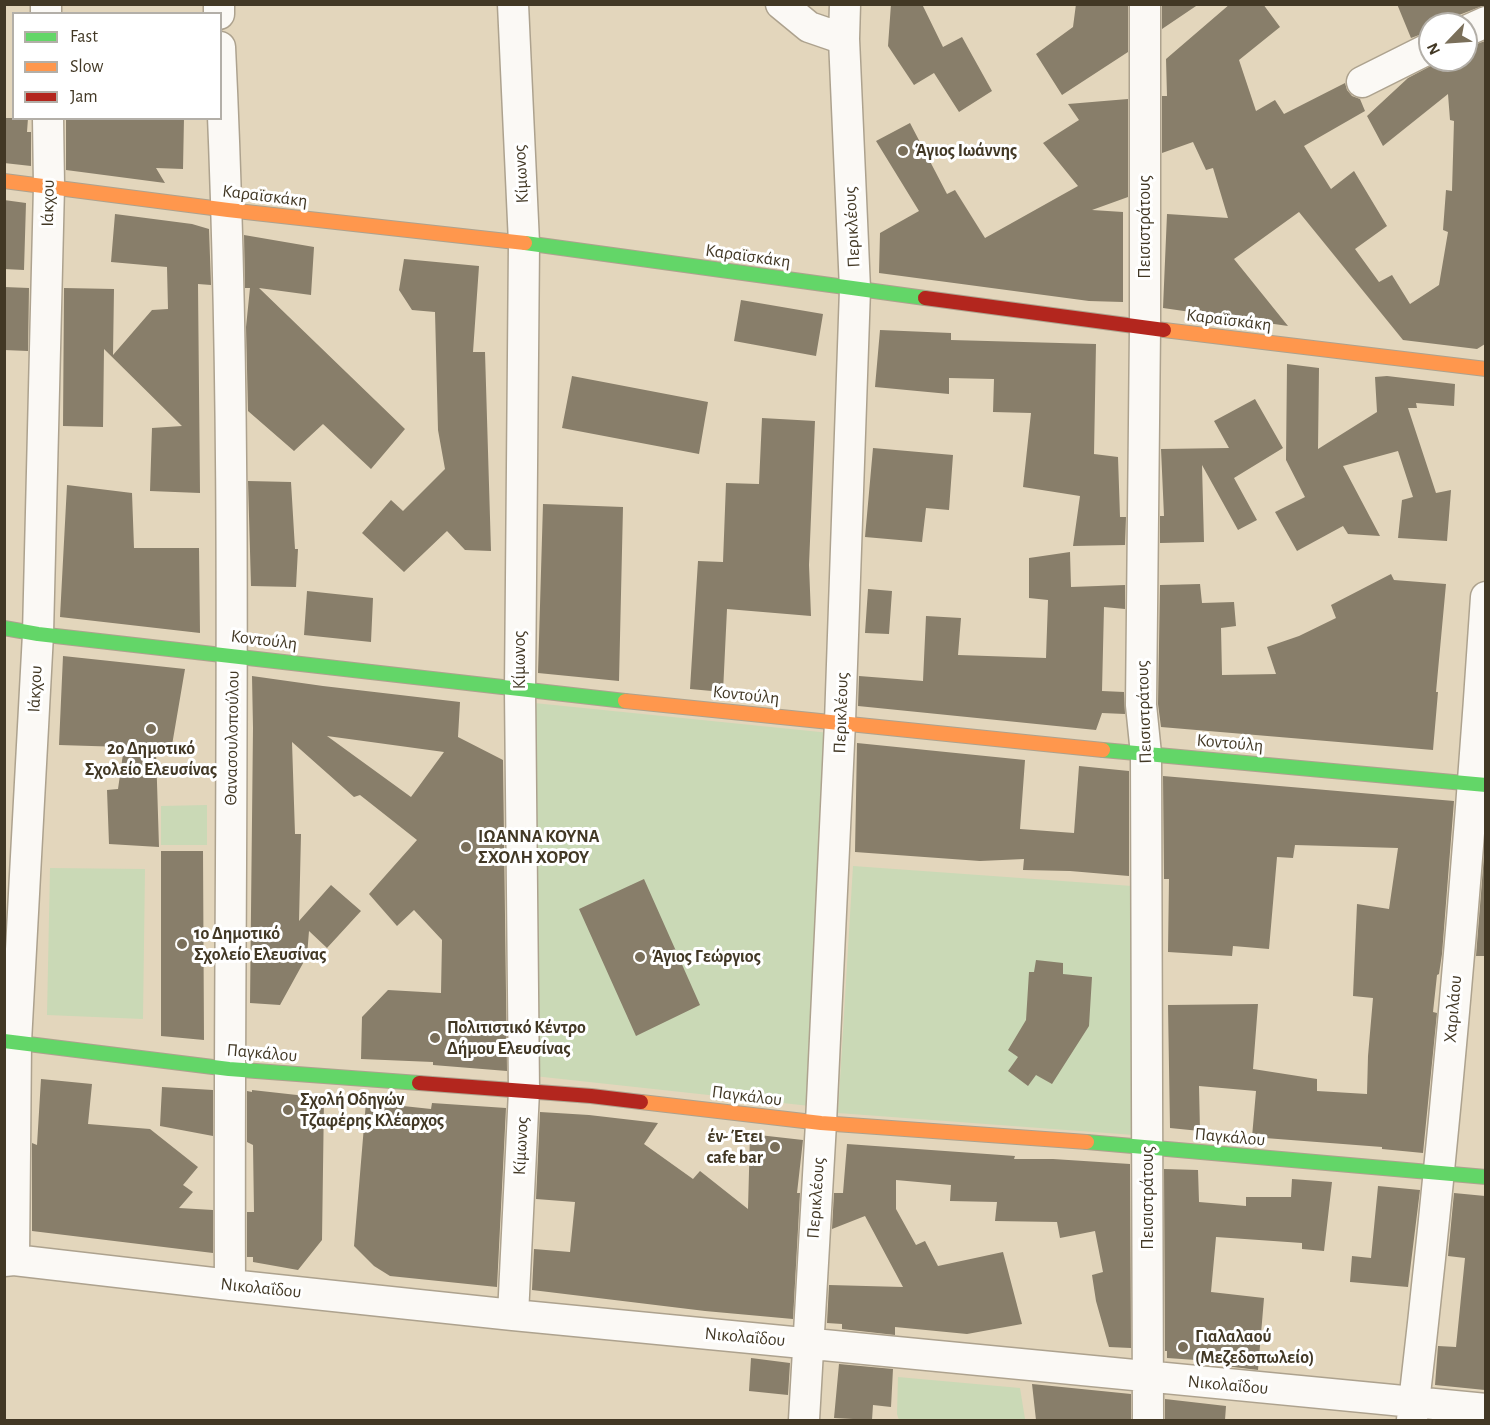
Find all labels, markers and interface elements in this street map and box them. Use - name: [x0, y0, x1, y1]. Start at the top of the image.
- legend: [12, 12, 222, 120]
- north arrow: [1418, 12, 1478, 72]
- text: Fast: [70, 28, 98, 46]
- text: N: [1424, 40, 1443, 57]
- text: Slow: [70, 58, 103, 76]
- text: Jam: [70, 88, 98, 106]
- place label: Άγιος Ιωάννης: [915, 140, 1017, 162]
- street label: Κίμωνος: [509, 144, 533, 204]
- marker: Άγιος Ιωάννης: [896, 144, 910, 158]
- street label: Πεισιστράτους: [1134, 175, 1156, 279]
- street label: Ιάκχου: [37, 179, 59, 227]
- street label: Καραϊσκάκη: [221, 180, 309, 212]
- street label: Περικλέους: [839, 186, 865, 268]
- street label: Καραϊσκάκη: [704, 239, 792, 273]
- street label: Καραϊσκάκη: [1185, 304, 1273, 336]
- street label: Κοντούλη: [229, 625, 299, 655]
- street label: Κίμωνος: [509, 631, 531, 689]
- street label: Πεισιστράτους: [1131, 660, 1157, 764]
- street label: Ιάκχου: [23, 665, 47, 713]
- street label: Θανασουλοπούλου: [220, 670, 244, 806]
- street label: Περικλέους: [829, 672, 853, 754]
- street label: Κοντούλη: [712, 681, 780, 709]
- marker: 2ο Δημοτικό Σχολείο Ελευσίνας: [144, 722, 158, 736]
- street label: Κοντούλη: [1196, 729, 1264, 757]
- place label: 2ο Δημοτικό Σχολείο Ελευσίνας: [85, 738, 217, 780]
- place label: ΙΩΑΝΝΑ ΚΟΥΝΑ ΣΧΟΛΗ ΧΟΡΟΥ: [478, 826, 600, 868]
- marker: ΙΩΑΝΝΑ ΚΟΥΝΑ ΣΧΟΛΗ ΧΟΡΟΥ: [459, 840, 473, 854]
- place label: 1ο Δημοτικό Σχολείο Ελευσίνας: [194, 923, 326, 966]
- marker: 1ο Δημοτικό Σχολείο Ελευσίνας: [175, 937, 189, 951]
- place label: Άγιος Γεώργιος: [652, 946, 761, 968]
- marker: Άγιος Γεώργιος: [633, 950, 647, 964]
- street label: Χαριλάου: [1439, 974, 1467, 1044]
- place label: Πολιτιστικό Κέντρο Δήμου Ελευσίνας: [447, 1017, 586, 1060]
- marker: Πολιτιστικό Κέντρο Δήμου Ελευσίνας: [428, 1031, 442, 1045]
- street label: Παγκάλου: [226, 1039, 298, 1067]
- street label: Παγκάλου: [711, 1081, 783, 1111]
- place label: Σχολή Οδηγών Τζαφέρης Κλέαρχος: [300, 1089, 444, 1132]
- marker: Σχολή Οδηγών Τζαφέρης Κλέαρχος: [281, 1103, 295, 1117]
- street label: Κίμωνος: [509, 1116, 533, 1176]
- street label: Παγκάλου: [1194, 1123, 1266, 1151]
- place label: έν- Έτει cafe bar: [707, 1126, 763, 1168]
- marker: έν- Έτει cafe bar: [768, 1140, 782, 1154]
- street label: Πεισιστράτους: [1137, 1146, 1159, 1250]
- street label: Περικλέους: [802, 1157, 830, 1239]
- street label: Νικολαΐδου: [220, 1273, 302, 1303]
- street label: Νικολαΐδου: [704, 1323, 786, 1351]
- place label: Γιαλαλαού (Μεζεδοπωλείο): [1195, 1326, 1314, 1368]
- marker: Γιαλαλαού (Μεζεδοπωλείο): [1176, 1340, 1190, 1354]
- street label: Νικολαΐδου: [1187, 1371, 1269, 1399]

